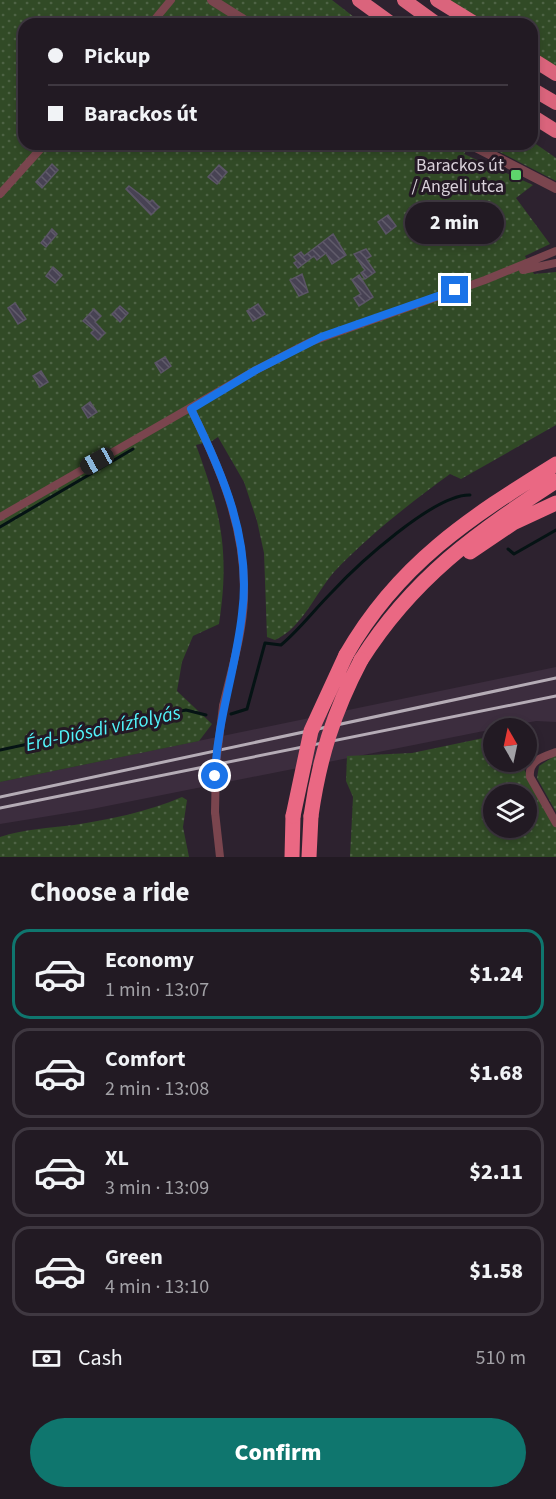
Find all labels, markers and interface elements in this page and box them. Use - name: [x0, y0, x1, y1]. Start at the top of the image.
- text: Pickup: [84, 40, 150, 72]
- text: Barackos út: [84, 98, 198, 130]
- place label: Barackos út / Angeli utca: [411, 153, 504, 199]
- marker: Barackos út / Angeli utca: [509, 168, 523, 182]
- callout: 2 min: [406, 203, 504, 245]
- text: 2 min: [430, 209, 479, 237]
- route end: [441, 276, 468, 303]
- car: [77, 444, 117, 478]
- water label: Érd-Diósdi vízfolyás: [23, 699, 183, 759]
- north arrow: [483, 718, 537, 772]
- map controls: [483, 718, 537, 838]
- route start: [201, 762, 228, 789]
- button: layers: [483, 784, 537, 838]
- text: Choose a ride: [30, 873, 190, 912]
- text: Economy: [105, 944, 194, 976]
- icon: car: [33, 947, 87, 1001]
- text: $1.24: [469, 958, 523, 990]
- text: 1 min · 13:07: [105, 976, 209, 1004]
- text: Comfort: [105, 1043, 186, 1075]
- icon: car: [33, 1046, 87, 1100]
- text: $1.68: [469, 1057, 523, 1089]
- text: 2 min · 13:08: [105, 1075, 209, 1103]
- text: XL: [105, 1142, 129, 1174]
- icon: car: [33, 1145, 87, 1199]
- text: $2.11: [469, 1156, 523, 1188]
- text: 3 min · 13:09: [105, 1174, 209, 1202]
- text: Green: [105, 1241, 163, 1273]
- icon: car: [33, 1244, 87, 1298]
- text: $1.58: [469, 1255, 523, 1287]
- text: 4 min · 13:10: [105, 1273, 209, 1301]
- icon: cash: [30, 1342, 63, 1375]
- text: Cash: [78, 1342, 123, 1374]
- text: 510 m: [476, 1344, 526, 1372]
- button: Confirm: [30, 1418, 526, 1487]

